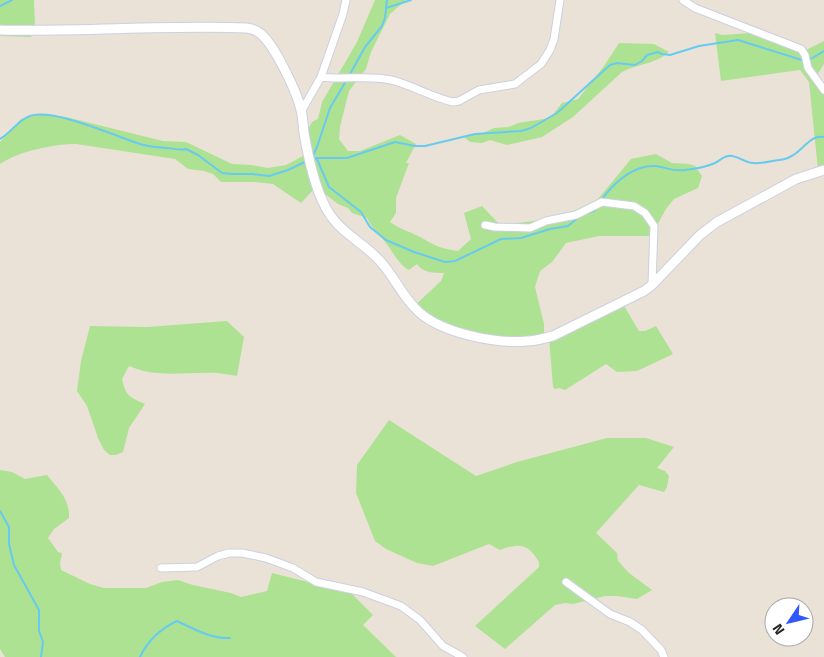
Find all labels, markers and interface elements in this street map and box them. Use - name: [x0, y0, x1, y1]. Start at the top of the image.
- north arrow: [764, 597, 814, 647]
- text: N: [767, 620, 789, 640]

